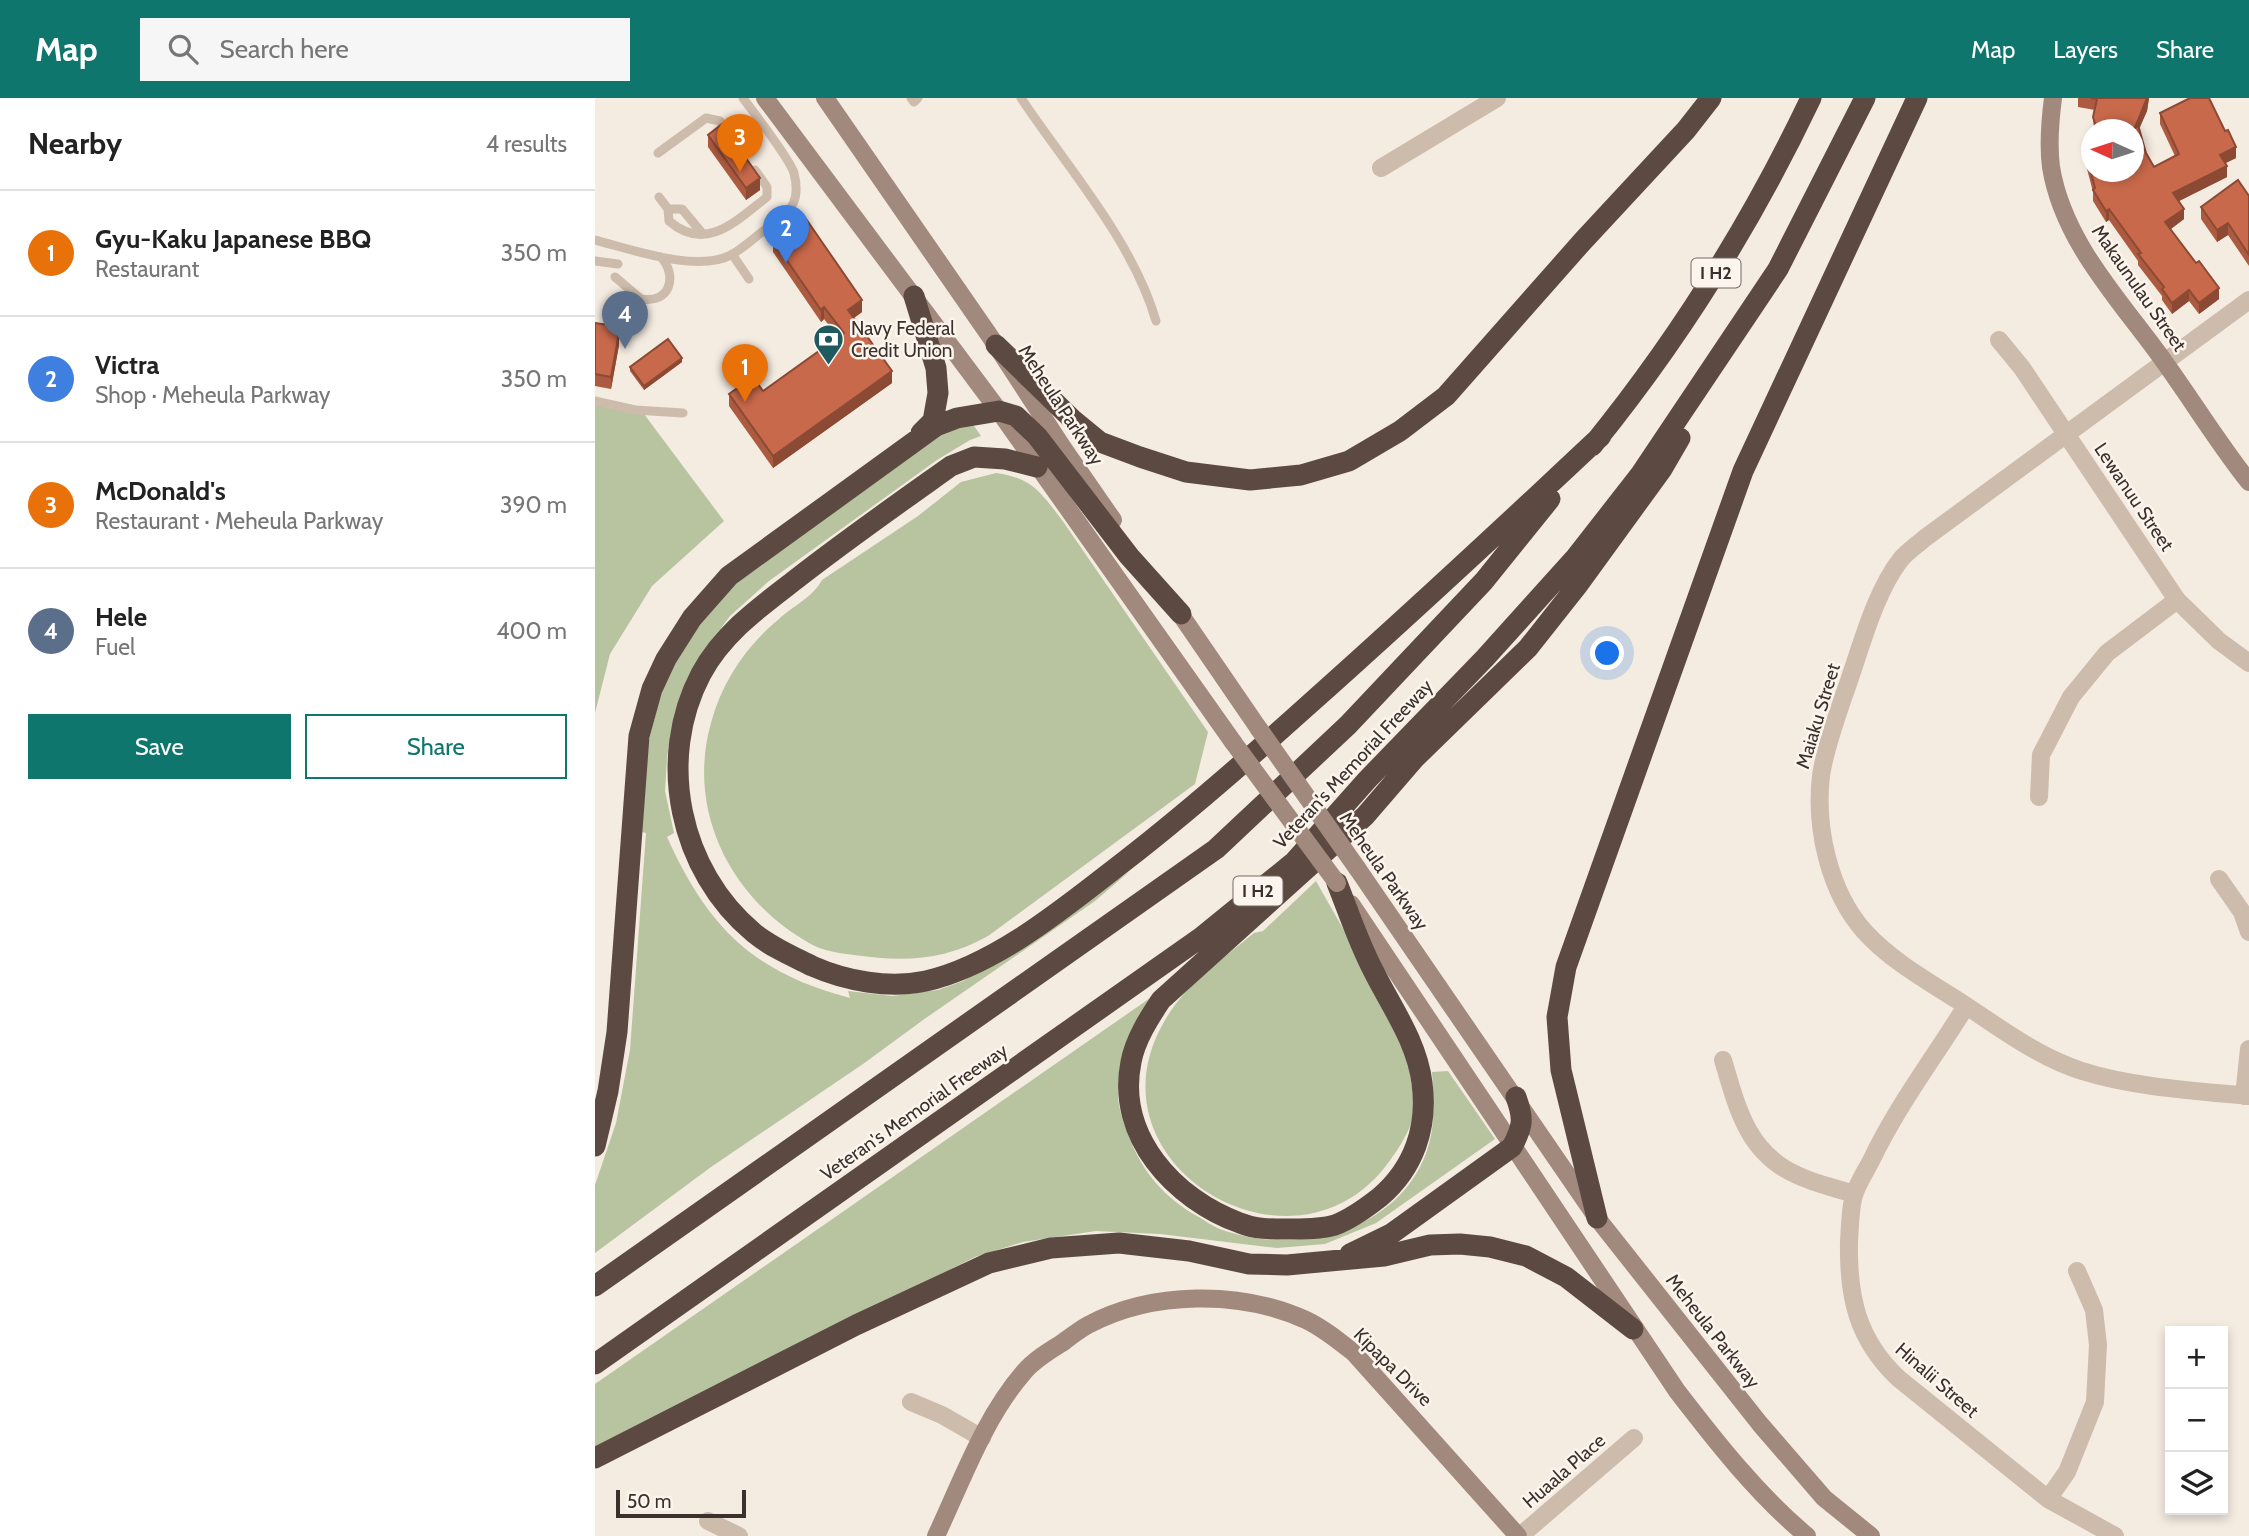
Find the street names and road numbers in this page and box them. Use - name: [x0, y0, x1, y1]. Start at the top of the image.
- street label: Makaunulau Street: [2087, 220, 2192, 356]
- road number: I H2: [1691, 258, 1741, 288]
- street label: Meheula Parkway: [1013, 340, 1109, 470]
- street label: Lewanuu Street: [2089, 439, 2179, 556]
- street label: Maiaku Street: [1791, 660, 1845, 772]
- street label: Veteran's Memorial Freeway: [1269, 674, 1438, 853]
- street label: Meheula Parkway: [1335, 807, 1434, 935]
- road number: I H2: [1233, 876, 1283, 906]
- street label: Veteran's Memorial Freeway: [816, 1038, 1012, 1185]
- street label: Meheula Parkway: [1661, 1269, 1765, 1393]
- street label: Kipapa Drive: [1349, 1323, 1437, 1411]
- street label: Hinalii Street: [1891, 1338, 1984, 1423]
- street label: Huaala Place: [1518, 1429, 1610, 1513]

